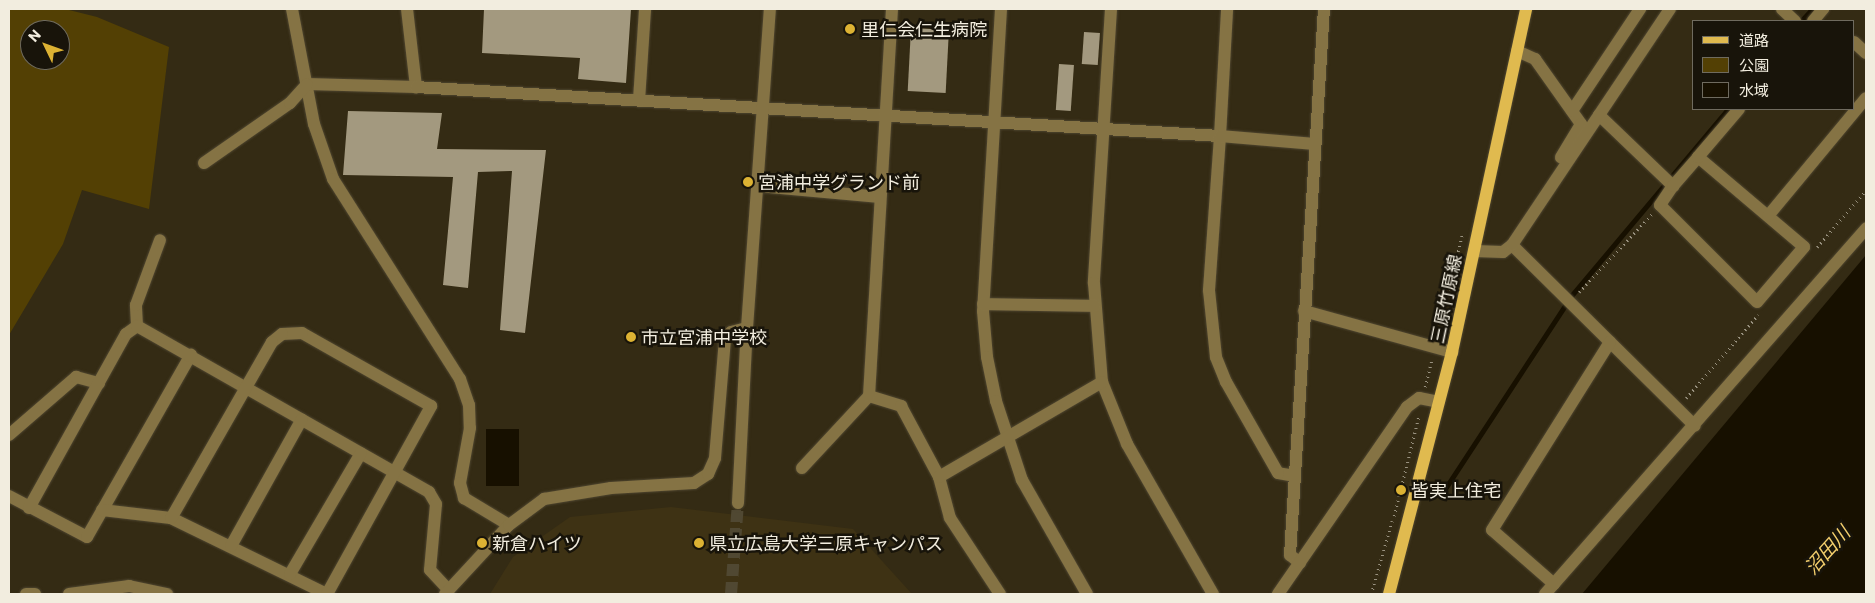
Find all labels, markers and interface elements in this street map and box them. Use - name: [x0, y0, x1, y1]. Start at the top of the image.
- place label: 里仁会仁生病院: [861, 18, 987, 40]
- north arrow: [20, 20, 70, 70]
- legend: [1692, 20, 1855, 110]
- marker: 里仁会仁生病院: [843, 22, 857, 36]
- text: N: [24, 26, 44, 45]
- text: 道路: [1739, 31, 1769, 49]
- text: 公園: [1739, 56, 1769, 74]
- text: 水域: [1739, 81, 1769, 99]
- place label: 宮浦中学グランド前: [758, 171, 920, 193]
- marker: 宮浦中学グランド前: [742, 176, 754, 188]
- street label: 三原竹原線: [1426, 253, 1466, 345]
- place label: 市立宮浦中学校: [641, 326, 767, 348]
- marker: 市立宮浦中学校: [625, 331, 637, 343]
- place label: 皆実上住宅: [1411, 479, 1501, 501]
- marker: 皆実上住宅: [1395, 484, 1407, 496]
- water label: 沼田川: [1799, 521, 1855, 579]
- place label: 新倉ハイツ: [492, 532, 582, 554]
- place label: 県立広島大学三原キャンパス: [709, 532, 943, 554]
- marker: 新倉ハイツ: [476, 537, 488, 549]
- marker: 県立広島大学三原キャンパス: [693, 537, 705, 549]

